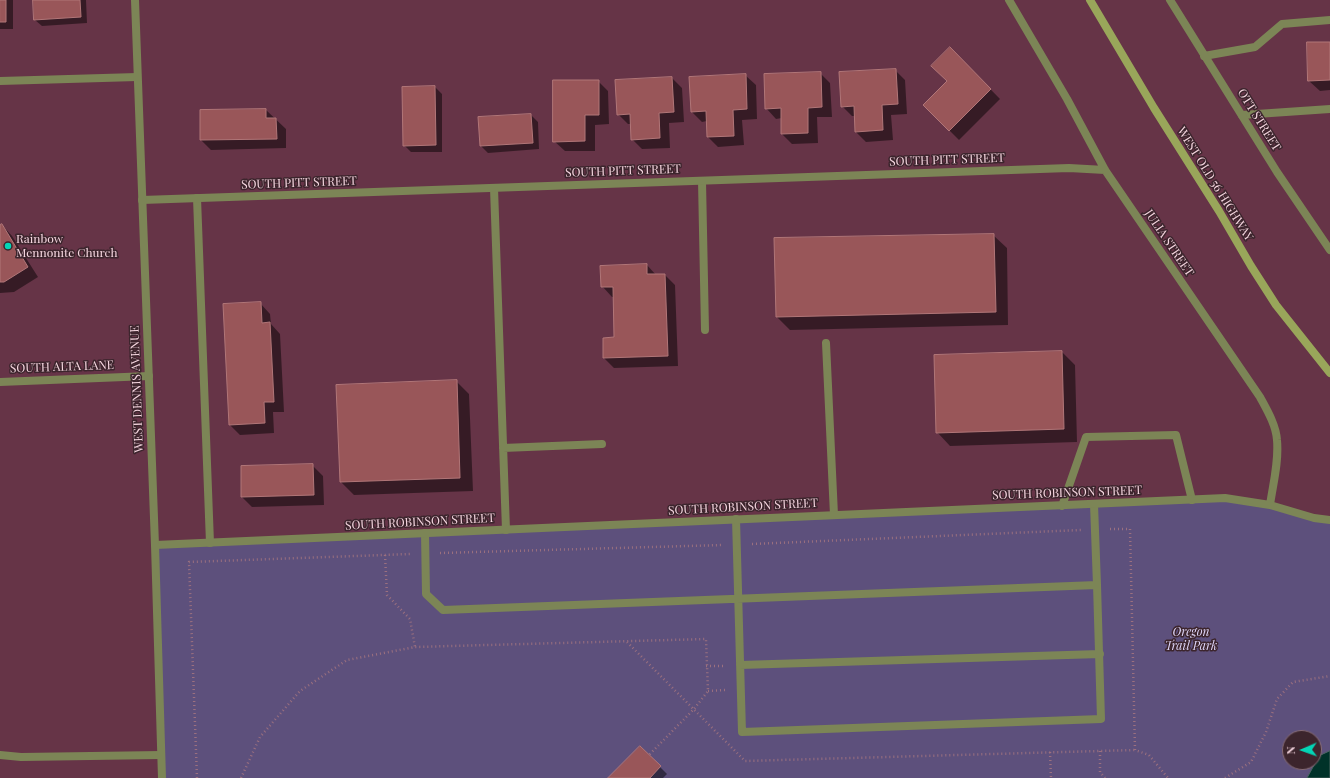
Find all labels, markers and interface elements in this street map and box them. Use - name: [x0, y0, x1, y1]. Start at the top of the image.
- street label: OTT STREET: [1234, 86, 1284, 154]
- street label: WEST OLD 56 HIGHWAY: [1174, 124, 1256, 244]
- street label: SOUTH PITT STREET: [889, 151, 1005, 169]
- street label: SOUTH PITT STREET: [565, 162, 681, 180]
- street label: SOUTH PITT STREET: [241, 174, 357, 192]
- street label: JULIA STREET: [1141, 207, 1197, 279]
- place label: Rainbow Mennonite Church: [16, 232, 117, 260]
- marker: Rainbow Mennonite Church: [3, 241, 13, 251]
- street label: WEST DENNIS AVENUE: [128, 325, 146, 453]
- street label: SOUTH ALTA LANE: [10, 358, 114, 376]
- street label: SOUTH ROBINSON STREET: [992, 483, 1142, 503]
- street label: SOUTH ROBINSON STREET: [668, 496, 818, 518]
- street label: SOUTH ROBINSON STREET: [345, 511, 495, 533]
- park label: Oregon Trail Park: [1165, 625, 1217, 653]
- north arrow: [1282, 730, 1322, 770]
- text: N: [1283, 746, 1298, 755]

